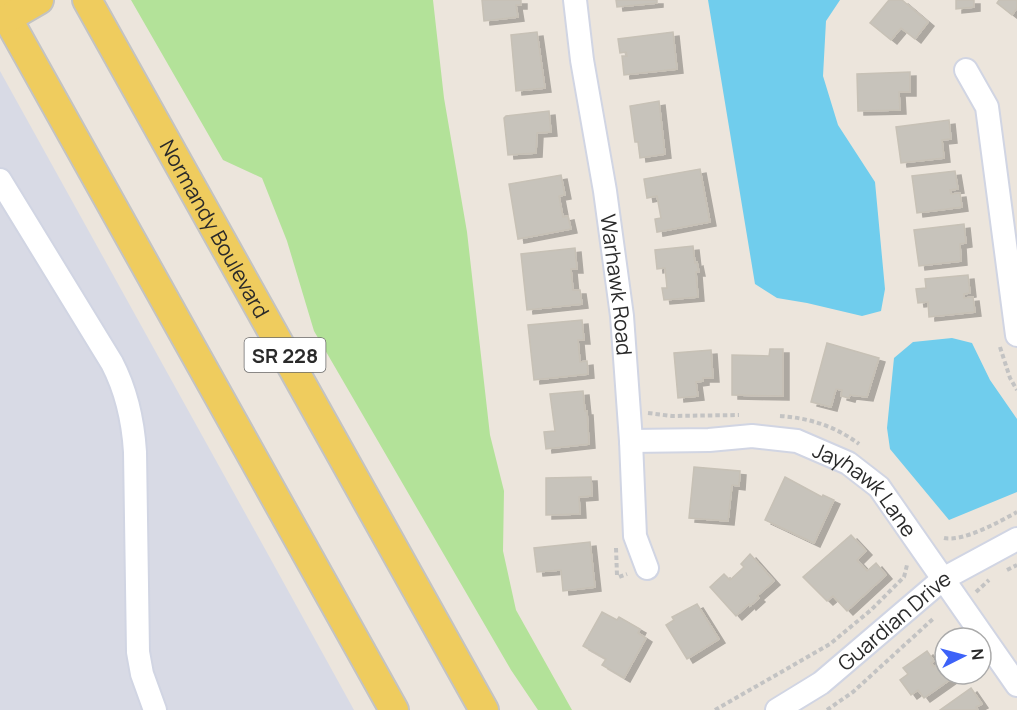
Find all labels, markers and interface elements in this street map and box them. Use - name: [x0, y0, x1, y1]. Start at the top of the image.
- street label: Normandy Boulevard: [154, 135, 276, 323]
- street label: Warhawk Road: [594, 212, 639, 356]
- road number: SR 228: [244, 338, 326, 372]
- street label: Jayhawk Lane: [809, 436, 923, 542]
- street label: Guardian Drive: [832, 564, 956, 677]
- north arrow: [933, 626, 993, 686]
- text: N: [966, 648, 989, 661]

